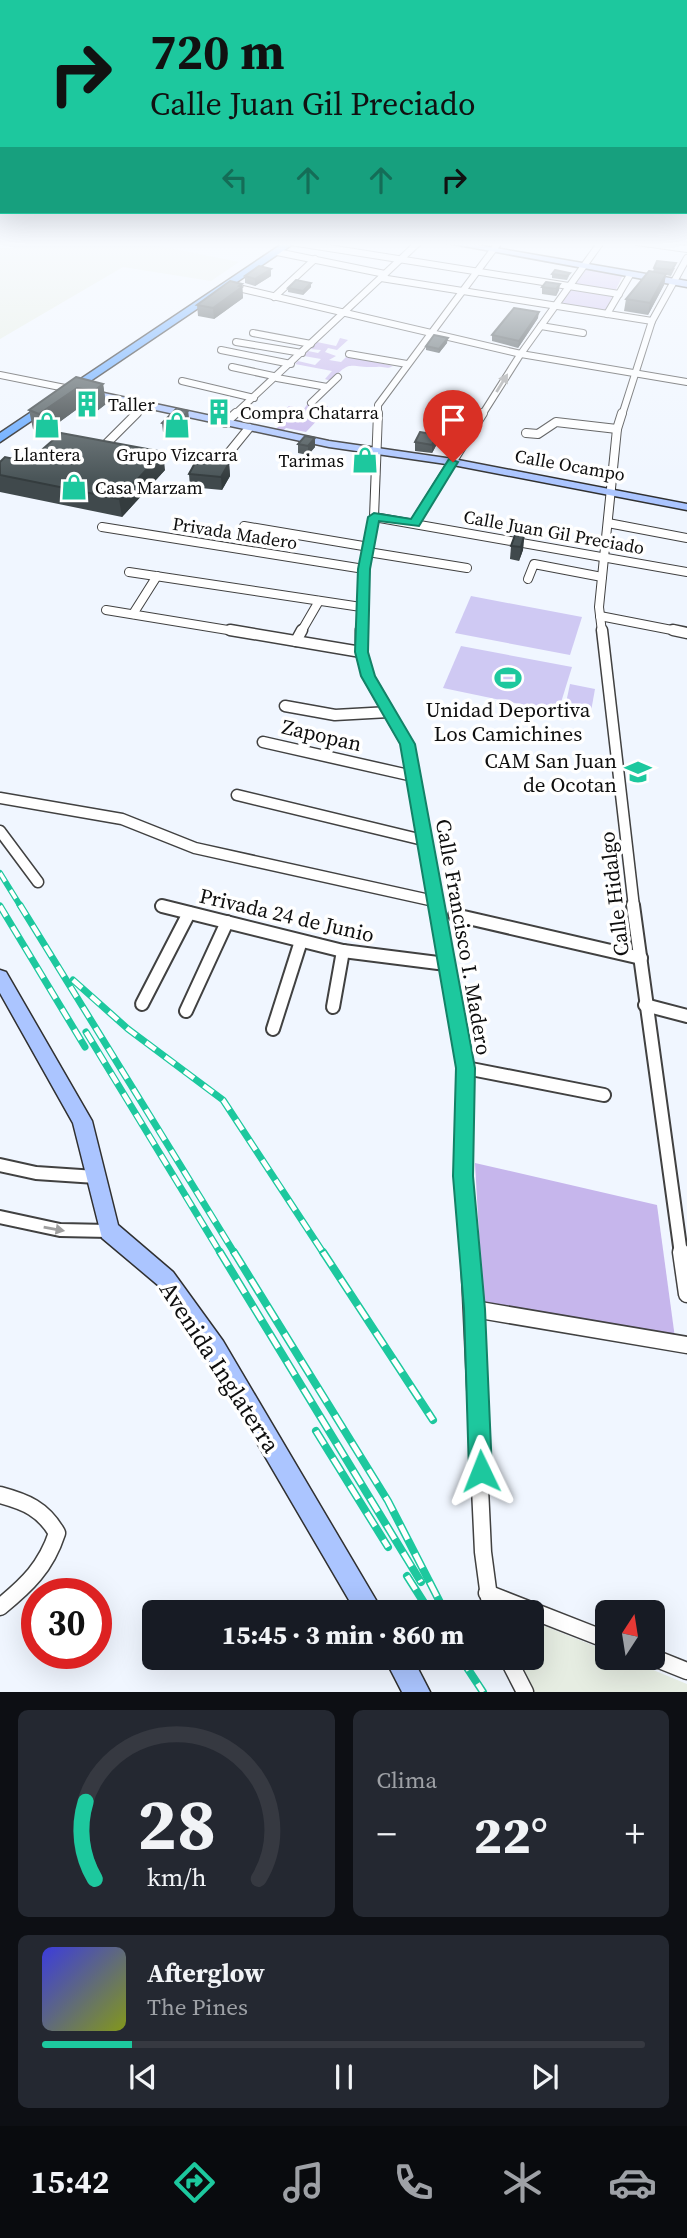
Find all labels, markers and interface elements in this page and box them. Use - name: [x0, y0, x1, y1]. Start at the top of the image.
- text: 720 m: [150, 18, 285, 85]
- icon: right: [35, 28, 126, 119]
- text: Calle Juan Gil Preciado: [150, 82, 476, 126]
- icon: left: [216, 161, 254, 199]
- icon: ahead: [289, 161, 327, 199]
- icon: ahead: [362, 161, 400, 199]
- icon: right: [435, 161, 473, 199]
- one-way arrow: [496, 374, 509, 393]
- building icon: Taller: [72, 389, 102, 419]
- pin: [423, 390, 483, 462]
- place label: Taller: [108, 392, 155, 417]
- building icon: Compra Chatarra: [204, 397, 234, 427]
- place label: Compra Chatarra: [240, 400, 380, 425]
- icon: arrive: [434, 401, 472, 439]
- shop icon: Llantera: [32, 410, 62, 440]
- shop icon: Grupo Vizcarra: [162, 410, 192, 440]
- place label: Llantera: [13, 442, 82, 467]
- place label: Grupo Vizcarra: [116, 442, 239, 467]
- street label: Calle Ocampo: [513, 443, 627, 487]
- shop icon: Tarimas: [350, 445, 380, 475]
- place label: Tarimas: [279, 448, 344, 473]
- shop icon: Casa Marzam: [59, 472, 89, 502]
- place label: Casa Marzam: [95, 475, 203, 500]
- street label: Calle Juan Gil Preciado: [462, 504, 646, 560]
- street label: Privada Madero: [171, 511, 299, 555]
- sports icon: Unidad Deportiva Los Camichines: [493, 663, 523, 693]
- place label: Unidad Deportiva Los Camichines: [426, 695, 591, 748]
- street label: Zapopan: [279, 712, 365, 758]
- place label: CAM San Juan de Ocotan: [484, 746, 617, 799]
- school or university icon: CAM San Juan de Ocotan: [623, 757, 653, 787]
- street label: Calle Francisco I. Madero: [429, 817, 499, 1057]
- street label: Calle Hidalgo: [592, 830, 636, 958]
- street label: Privada 24 de Junio: [197, 881, 377, 949]
- one-way arrow: [43, 1223, 65, 1234]
- street label: Avenida Inglaterra: [152, 1275, 288, 1460]
- position arrow: [444, 1434, 518, 1508]
- speed limit sign: 30: [21, 1578, 112, 1669]
- north arrow: [595, 1600, 665, 1670]
- map controls: [595, 1600, 665, 1670]
- text: 15:45 · 3 min · 860 m: [222, 1617, 464, 1653]
- text: Clima: [377, 1764, 437, 1796]
- text: 28: [137, 1775, 216, 1874]
- text: 22°: [474, 1799, 548, 1870]
- text: −: [377, 1808, 397, 1860]
- text: +: [625, 1808, 645, 1860]
- text: km/h: [146, 1860, 206, 1894]
- text: Afterglow: [147, 1955, 265, 1991]
- text: The Pines: [147, 1991, 248, 2023]
- icon: previous: [124, 2058, 162, 2096]
- icon: pause: [325, 2058, 363, 2096]
- icon: next: [526, 2058, 564, 2096]
- icon: directions: [170, 2158, 219, 2207]
- icon: music: [279, 2158, 328, 2207]
- icon: phone: [389, 2158, 438, 2207]
- icon: climate: [498, 2158, 547, 2207]
- icon: car: [608, 2158, 657, 2207]
- text: 15:42: [30, 2160, 109, 2204]

